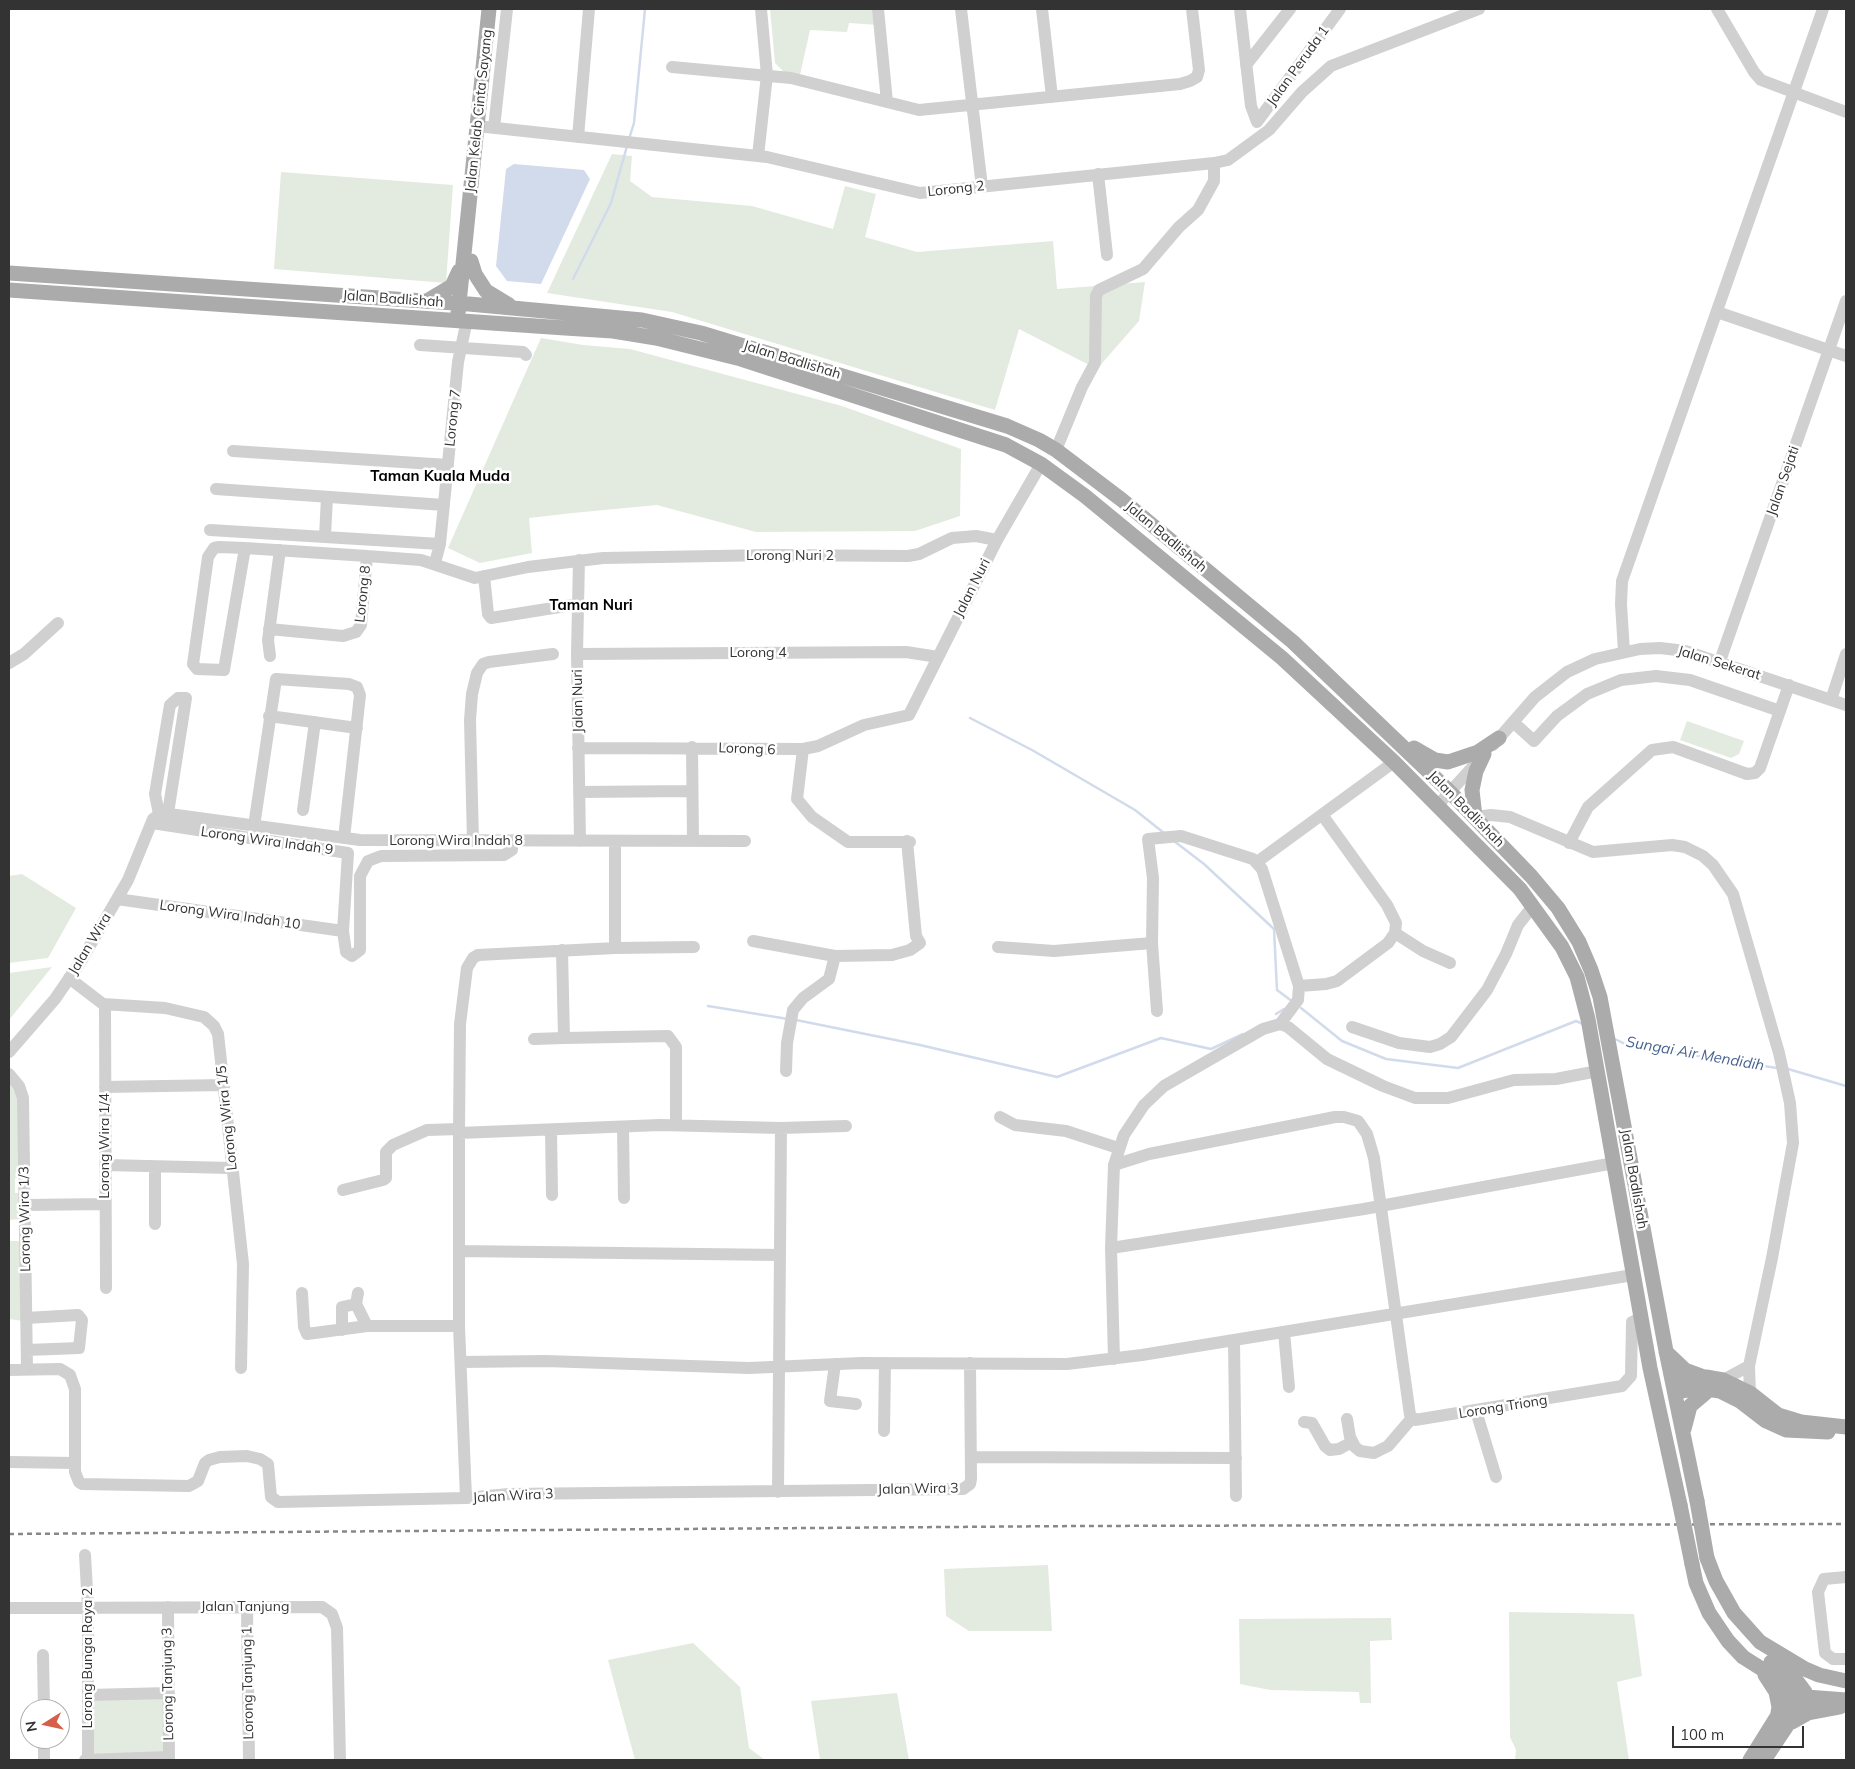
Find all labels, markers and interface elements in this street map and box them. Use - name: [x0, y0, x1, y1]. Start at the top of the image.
- street label: Jalan Peruda 1: [1263, 23, 1333, 109]
- street label: Jalan Kelab Cinta Sayang: [462, 28, 496, 194]
- street label: Lorong 2: [927, 178, 985, 200]
- street label: Jalan Badlishah: [342, 287, 444, 311]
- street label: Jalan Badlishah: [741, 337, 843, 383]
- street label: Lorong 7: [442, 389, 464, 447]
- street label: Jalan Sejati: [1763, 444, 1803, 518]
- district label: Taman Kuala Muda: [370, 467, 510, 485]
- street label: Jalan Badlishah: [1122, 498, 1210, 576]
- street label: Lorong Nuri 2: [746, 548, 834, 564]
- street label: Jalan Nuri: [950, 556, 994, 620]
- street label: Lorong 8: [352, 565, 374, 623]
- district label: Taman Nuri: [549, 596, 633, 614]
- street label: Jalan Sekerat: [1675, 642, 1763, 684]
- street label: Lorong 4: [729, 645, 787, 661]
- street label: Jalan Nuri: [569, 669, 587, 733]
- street label: Lorong 6: [718, 740, 776, 758]
- street label: Jalan Badlishah: [1424, 767, 1508, 851]
- street label: Lorong Wira Indah 9: [200, 823, 334, 859]
- street label: Lorong Wira Indah 8: [389, 833, 523, 849]
- street label: Lorong Wira Indah 10: [158, 897, 302, 933]
- street label: Jalan Wira: [65, 910, 115, 978]
- water label: Sungai Air Mendidih: [1624, 1033, 1766, 1075]
- street label: Lorong Wira 1/5: [213, 1065, 241, 1171]
- street label: Lorong Wira 1/4: [97, 1093, 113, 1199]
- street label: Jalan Badlishah: [1617, 1128, 1651, 1230]
- street label: Lorong Wira 1/3: [16, 1166, 34, 1272]
- street label: Lorong Triong: [1458, 1392, 1548, 1422]
- street label: Jalan Wira 3: [877, 1480, 959, 1498]
- street label: Jalan Wira 3: [472, 1485, 554, 1507]
- street label: Lorong Bunga Raya 2: [80, 1588, 96, 1728]
- street label: Jalan Tanjung: [201, 1599, 289, 1615]
- street label: Lorong Tanjung 1: [239, 1626, 257, 1740]
- street label: Lorong Tanjung 3: [159, 1627, 177, 1741]
- north arrow: [20, 1699, 70, 1749]
- scale bar: [1675, 1716, 1808, 1748]
- text: N: [21, 1720, 41, 1733]
- text: 100 m: [1680, 1725, 1724, 1744]

